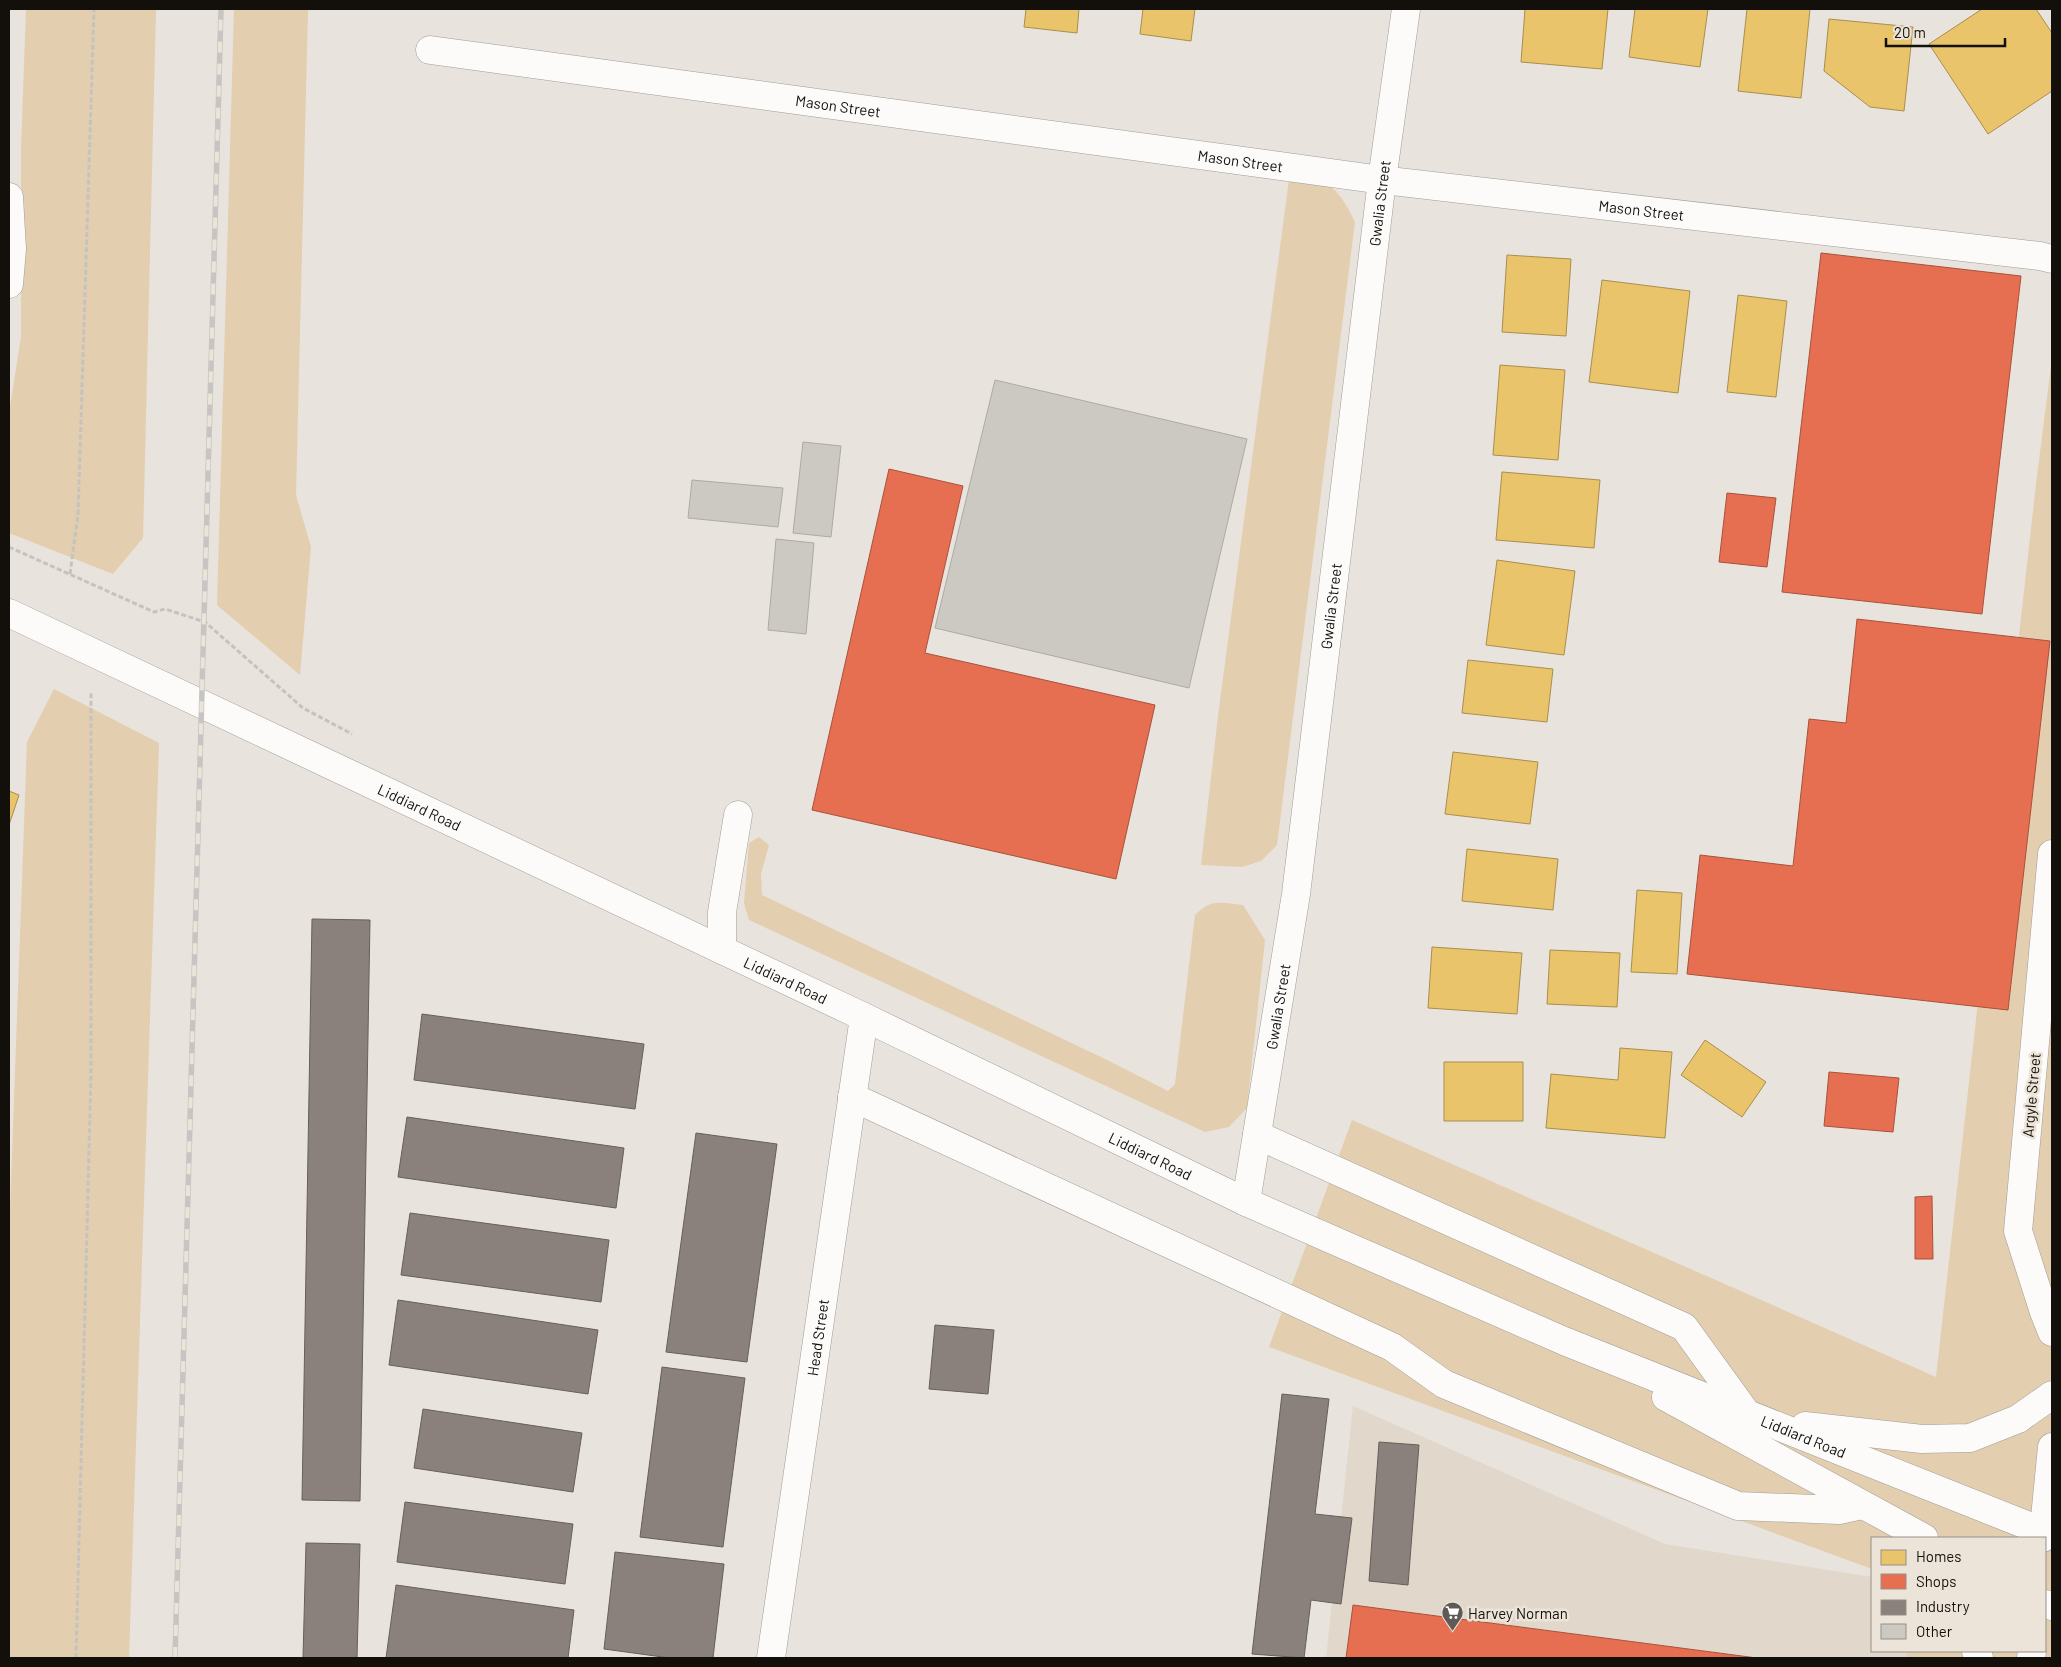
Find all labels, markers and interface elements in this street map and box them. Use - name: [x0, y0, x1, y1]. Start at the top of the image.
- scale bar: [1886, 15, 2005, 47]
- text: 20 m: [1894, 23, 1926, 41]
- street label: Mason Street: [794, 91, 882, 120]
- street label: Mason Street: [1197, 146, 1284, 175]
- street label: Gwalia Street: [1365, 159, 1394, 247]
- street label: Mason Street: [1598, 196, 1685, 224]
- street label: Gwalia Street: [1317, 562, 1345, 650]
- street label: Liddiard Road: [375, 780, 464, 834]
- street label: Liddiard Road: [741, 953, 830, 1007]
- street label: Gwalia Street: [1262, 962, 1294, 1051]
- street label: Argyle Street: [2018, 1052, 2044, 1138]
- street label: Liddiard Road: [1106, 1128, 1195, 1183]
- street label: Head Street: [803, 1298, 832, 1377]
- street label: Liddiard Road: [1758, 1411, 1849, 1461]
- legend: [1871, 1537, 2046, 1652]
- text: Homes: [1916, 1547, 1961, 1565]
- text: Shops: [1916, 1572, 1956, 1590]
- text: Industry: [1916, 1597, 1970, 1615]
- supermarket icon: Harvey Norman: [1440, 1601, 1464, 1632]
- place label: Harvey Norman: [1468, 1604, 1568, 1622]
- text: Other: [1916, 1622, 1953, 1640]

